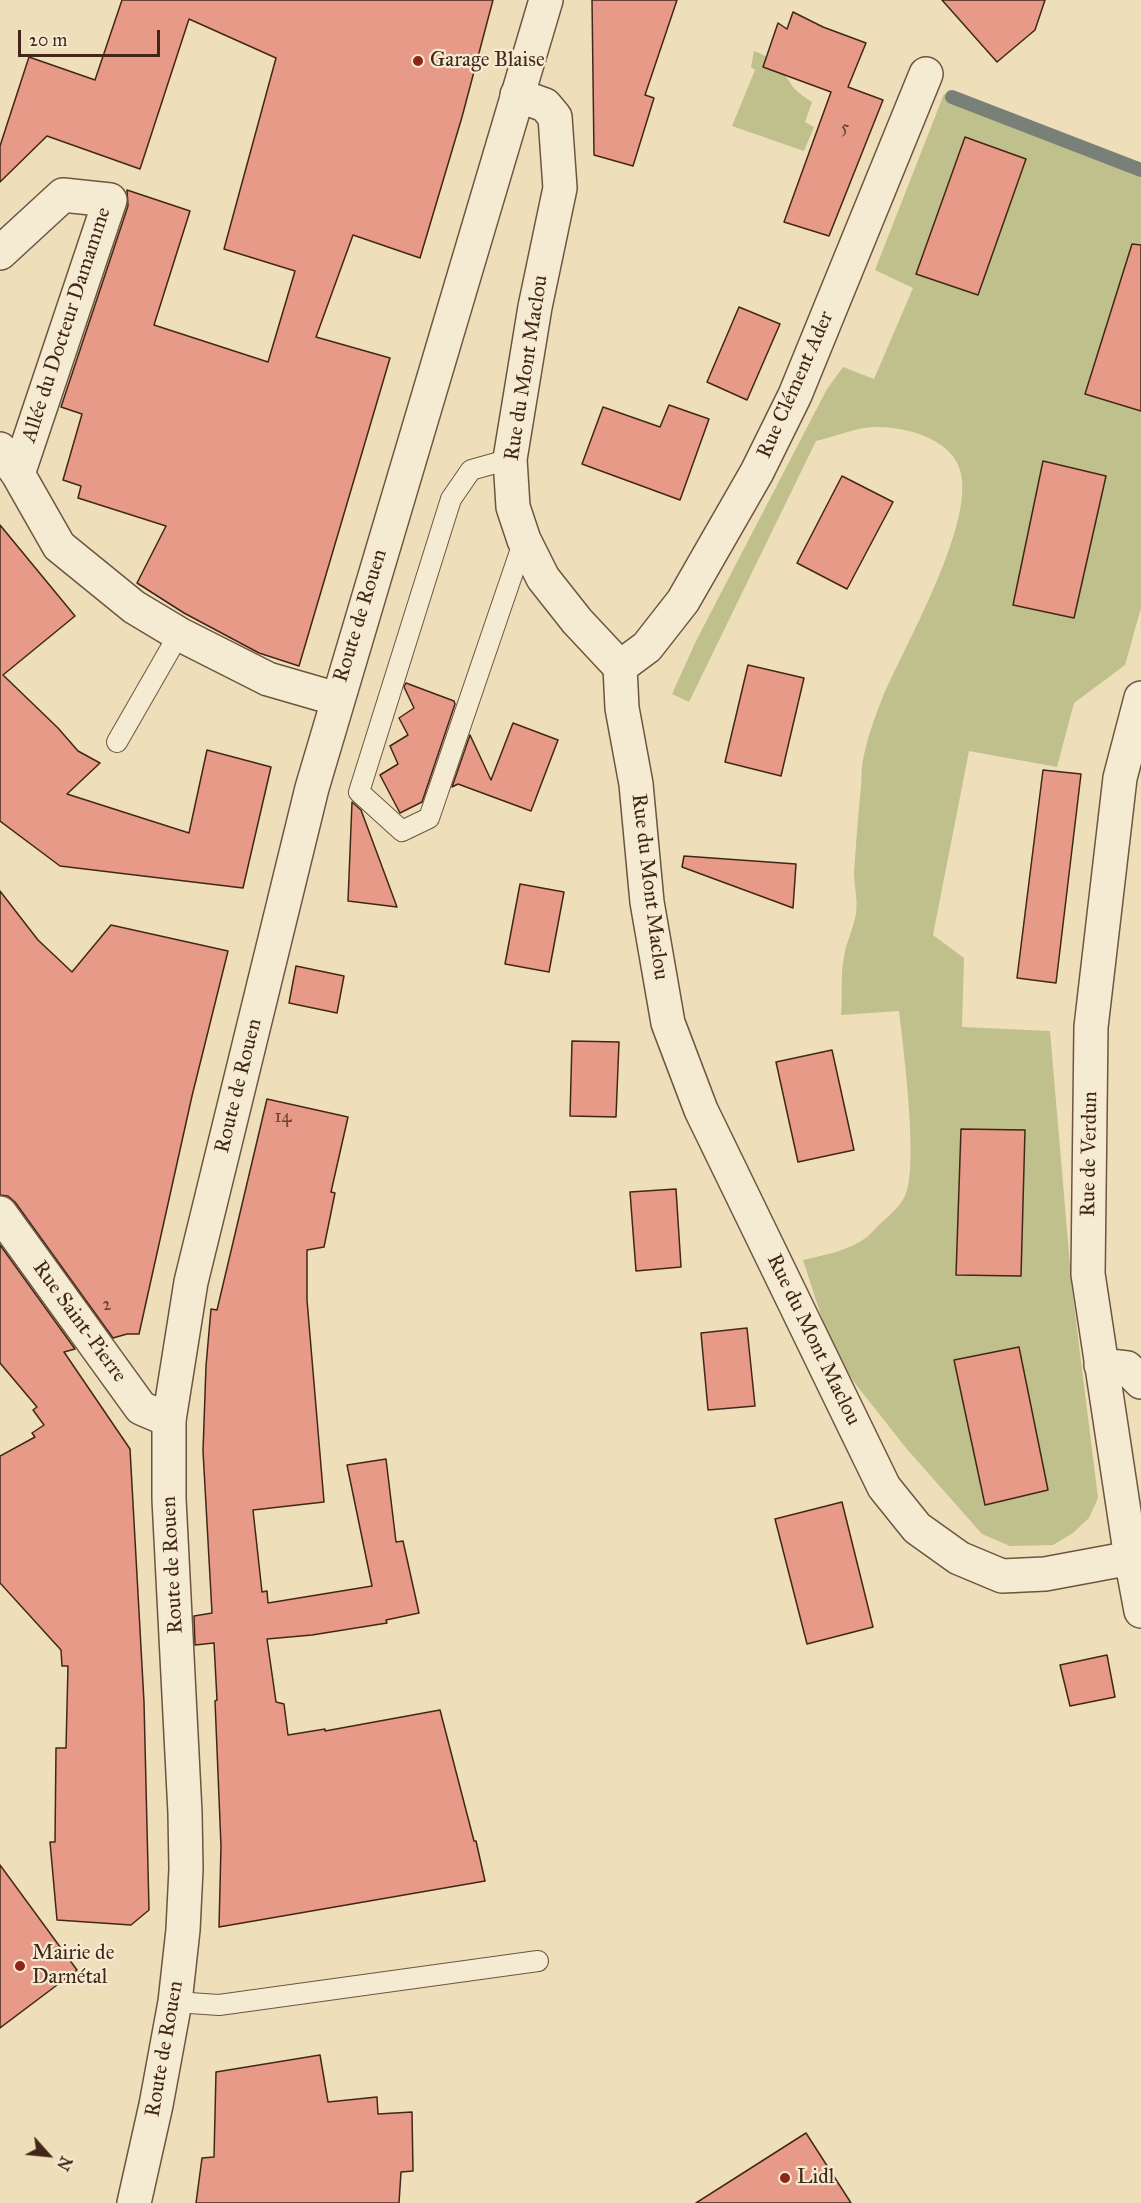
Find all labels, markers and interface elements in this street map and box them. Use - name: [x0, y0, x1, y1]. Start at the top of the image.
- scale bar: [21, 18, 164, 56]
- text: 20 m: [29, 29, 67, 51]
- place label: Garage Blaise: [430, 48, 545, 74]
- marker: Garage Blaise: [411, 54, 425, 68]
- house number: 5: [841, 118, 849, 140]
- street label: Allée du Docteur Damamme: [17, 204, 117, 446]
- street label: Rue du Mont Maclou: [500, 273, 554, 463]
- street label: Rue Clément Ader: [752, 307, 840, 463]
- street label: Route de Rouen: [329, 546, 393, 686]
- street label: Rue du Mont Maclou: [625, 792, 673, 982]
- street label: Route de Rouen: [210, 1016, 268, 1156]
- street label: Rue de Verdun: [1076, 1091, 1104, 1217]
- house number: 14: [274, 1107, 292, 1129]
- street label: Rue du Mont Maclou: [761, 1250, 865, 1430]
- street label: Rue Saint-Pierre: [27, 1256, 131, 1388]
- house number: 2: [103, 1295, 111, 1317]
- street label: Route de Rouen: [157, 1496, 189, 1634]
- place label: Mairie de Darnétal: [32, 1941, 114, 1991]
- marker: Mairie de Darnétal: [13, 1959, 27, 1973]
- street label: Route de Rouen: [141, 1979, 189, 2119]
- north arrow: [18, 2125, 78, 2185]
- text: N: [53, 2153, 76, 2174]
- place label: Lidl: [797, 2165, 834, 2191]
- marker: Lidl: [778, 2171, 792, 2185]

